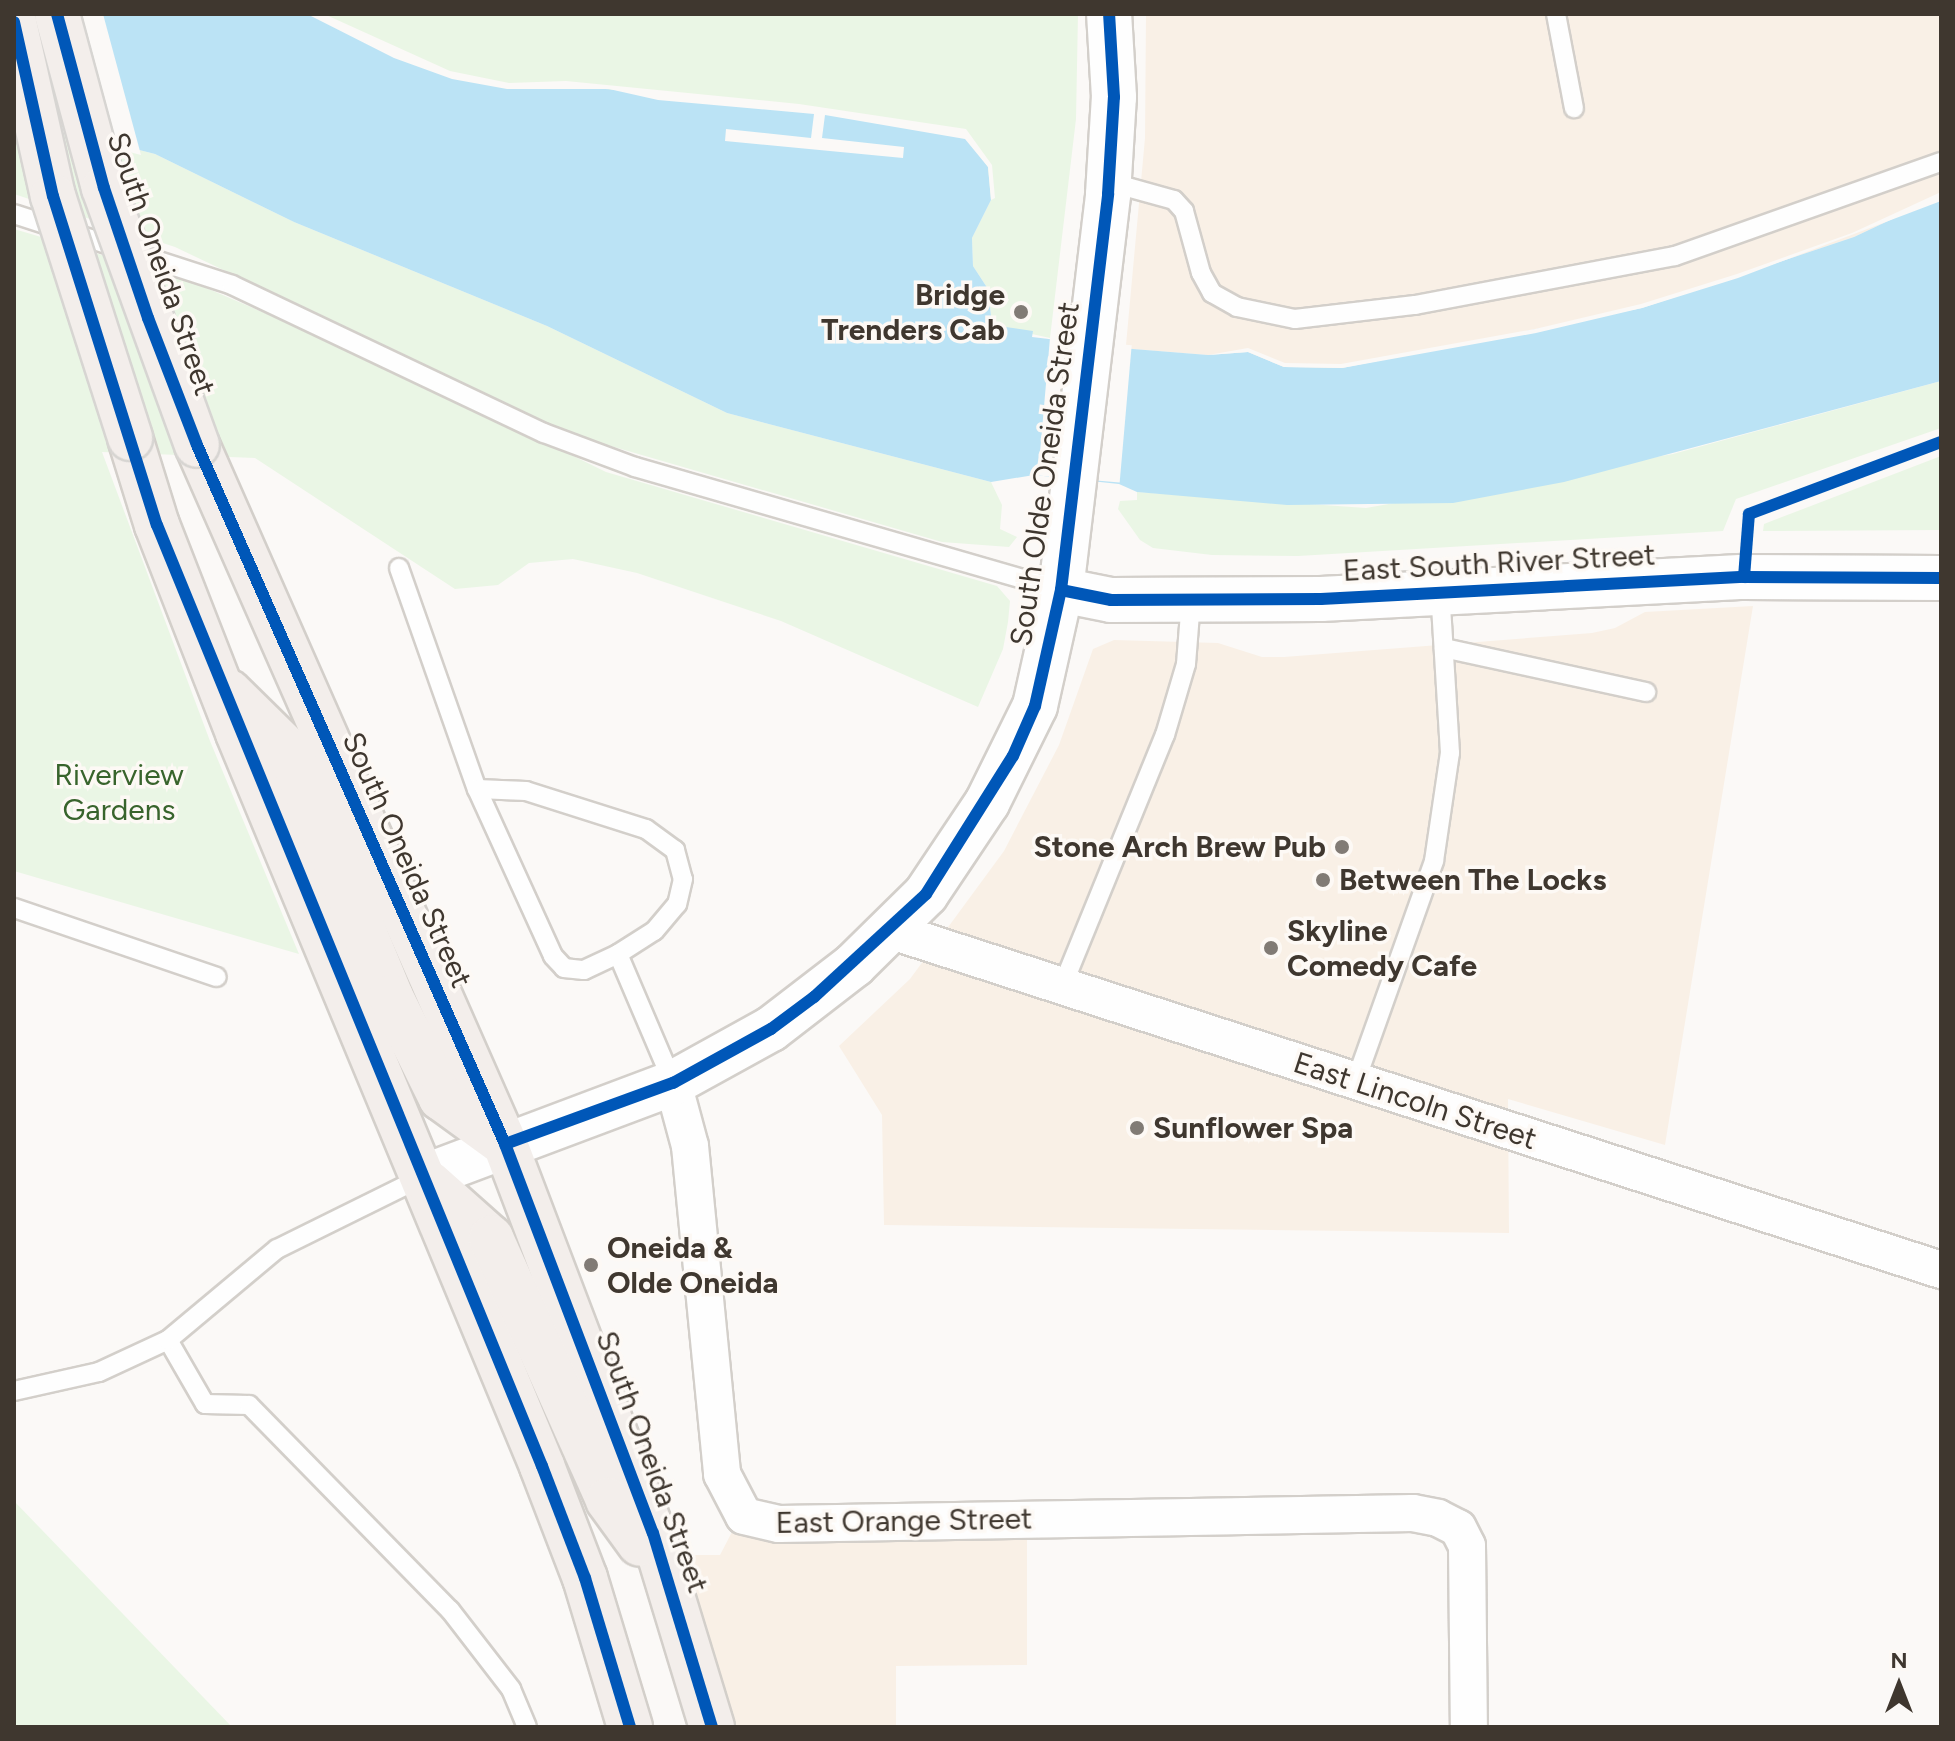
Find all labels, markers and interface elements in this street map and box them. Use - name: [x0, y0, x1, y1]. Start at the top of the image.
- street label: South Oneida Street: [99, 128, 223, 400]
- place label: Bridge Trenders Cab: [821, 277, 1005, 348]
- street label: South Olde Oneida Street: [1003, 300, 1087, 648]
- marker: Bridge Trenders Cab: [1012, 303, 1030, 321]
- street label: East South River Street: [1342, 537, 1656, 589]
- street label: South Oneida Street: [334, 727, 480, 993]
- park label: Riverview Gardens: [54, 757, 184, 828]
- place label: Stone Arch Brew Pub: [1034, 829, 1326, 865]
- marker: Stone Arch Brew Pub: [1333, 838, 1351, 856]
- place label: Between The Locks: [1339, 862, 1606, 898]
- marker: Between The Locks: [1314, 871, 1332, 889]
- place label: Skyline Comedy Cafe: [1287, 913, 1477, 984]
- marker: Skyline Comedy Cafe: [1262, 939, 1280, 957]
- street label: East Lincoln Street: [1289, 1045, 1541, 1157]
- place label: Sunflower Spa: [1153, 1110, 1353, 1146]
- marker: Sunflower Spa: [1128, 1119, 1146, 1137]
- place label: Oneida & Olde Oneida: [607, 1230, 779, 1300]
- marker: Oneida & Olde Oneida: [582, 1256, 600, 1274]
- street label: South Oneida Street: [588, 1326, 716, 1598]
- street label: East Orange Street: [775, 1501, 1033, 1541]
- north arrow: [1859, 1645, 1939, 1725]
- text: N: [1890, 1647, 1908, 1674]

